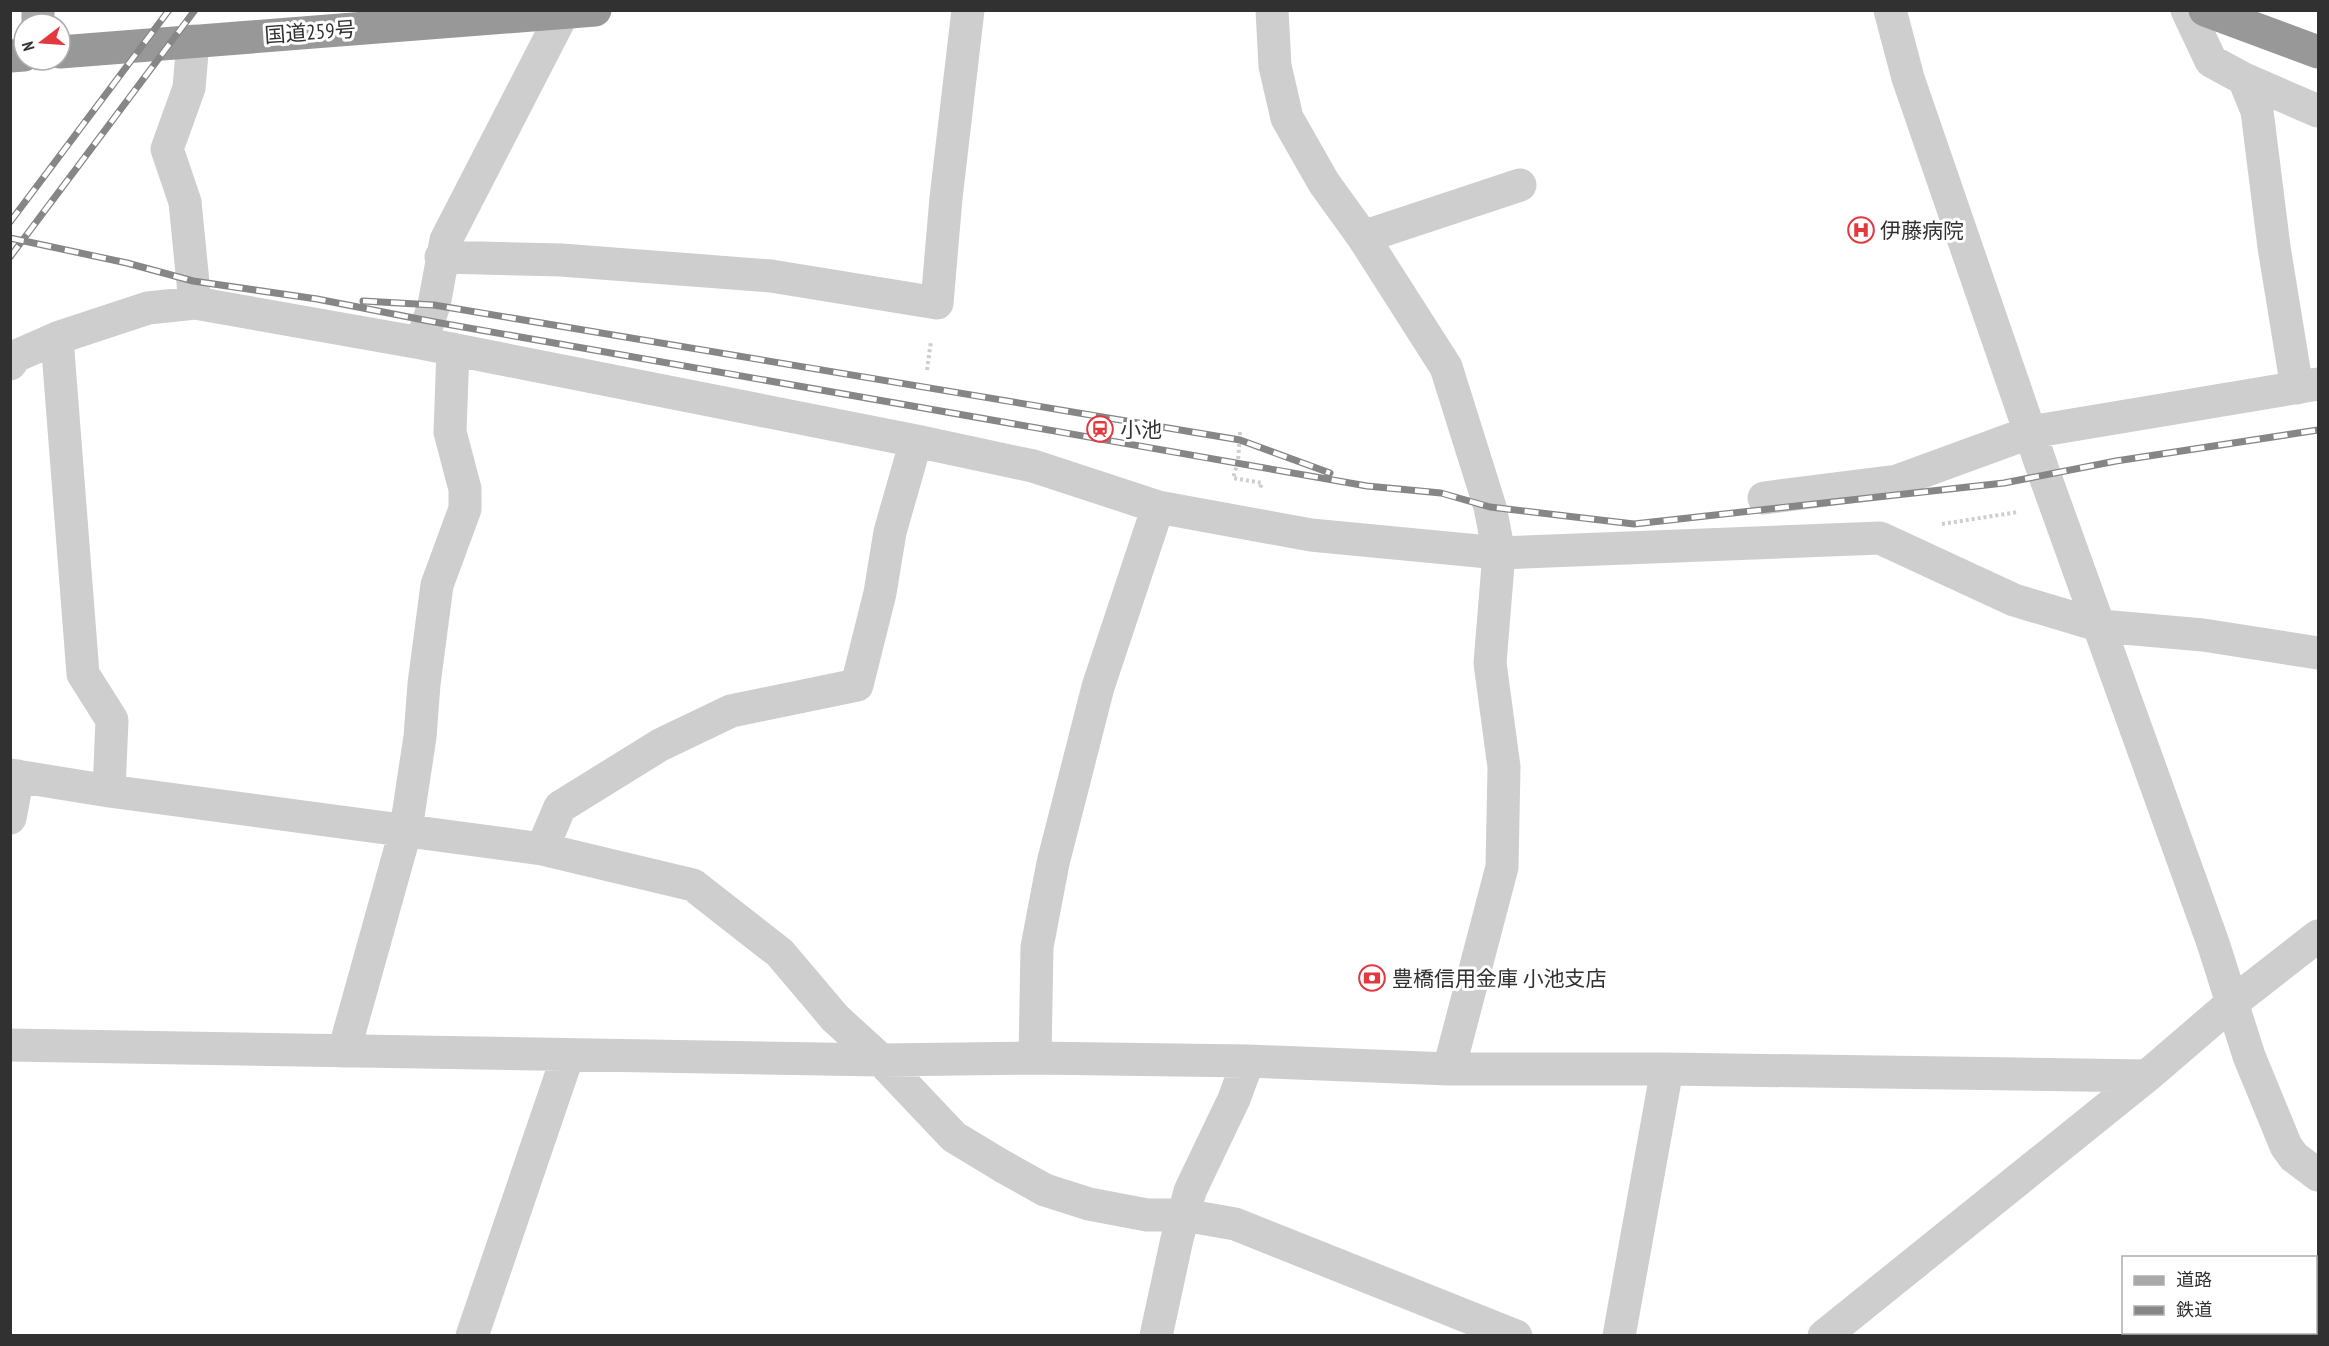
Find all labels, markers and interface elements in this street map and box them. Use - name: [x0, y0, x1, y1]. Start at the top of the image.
- north arrow: [12, 12, 72, 72]
- street label: 国道259号: [263, 15, 357, 49]
- text: N: [17, 39, 38, 53]
- hospital icon: 伊藤病院: [1846, 215, 1876, 245]
- place label: 伊藤病院: [1880, 217, 1964, 244]
- station icon: 小池: [1085, 414, 1115, 444]
- place label: 小池: [1120, 416, 1162, 443]
- bank icon: 豊橋信用金庫 小池支店: [1357, 963, 1387, 993]
- place label: 豊橋信用金庫 小池支店: [1392, 965, 1606, 992]
- legend: [2122, 1256, 2317, 1334]
- text: 道路: [2176, 1268, 2212, 1291]
- text: 鉄道: [2176, 1298, 2212, 1321]

